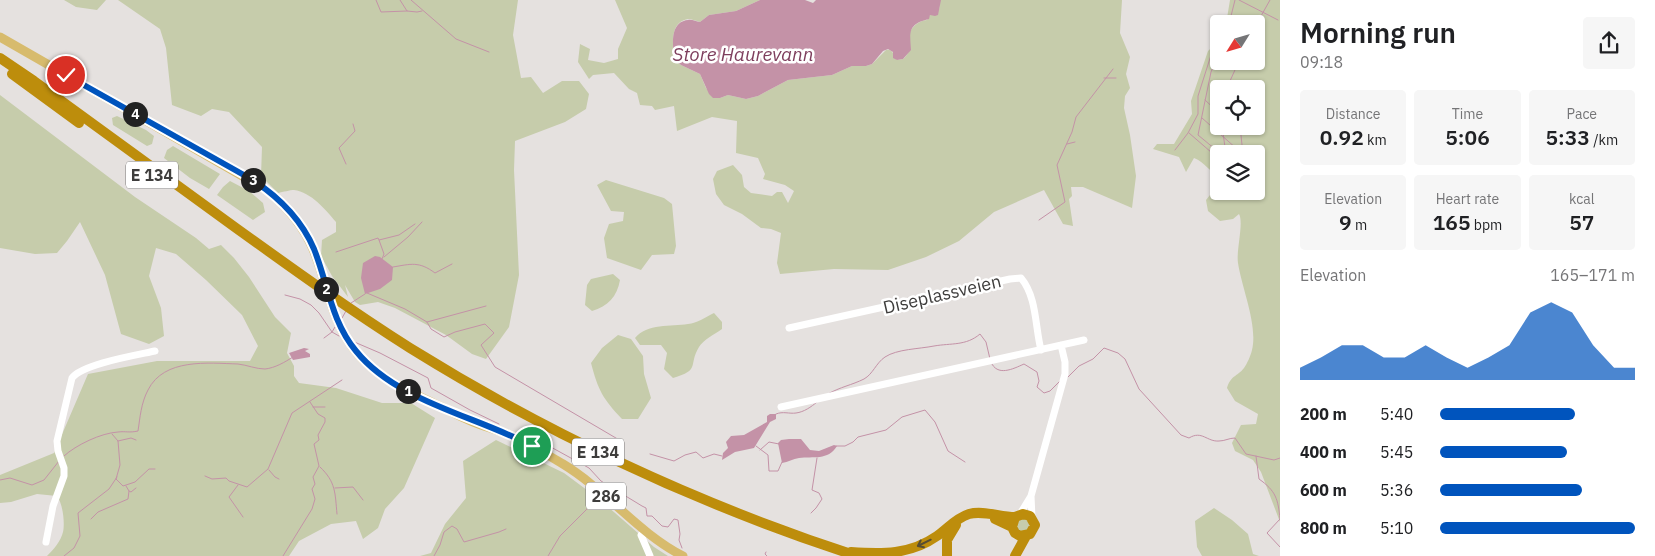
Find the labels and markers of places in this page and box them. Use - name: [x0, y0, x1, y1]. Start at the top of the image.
- pin: [45, 54, 87, 96]
- pin: 4: [122, 102, 148, 126]
- pin: 3: [240, 168, 266, 192]
- pin: 2: [314, 276, 338, 302]
- pin: 1: [396, 378, 420, 404]
- pin: [511, 425, 553, 467]

